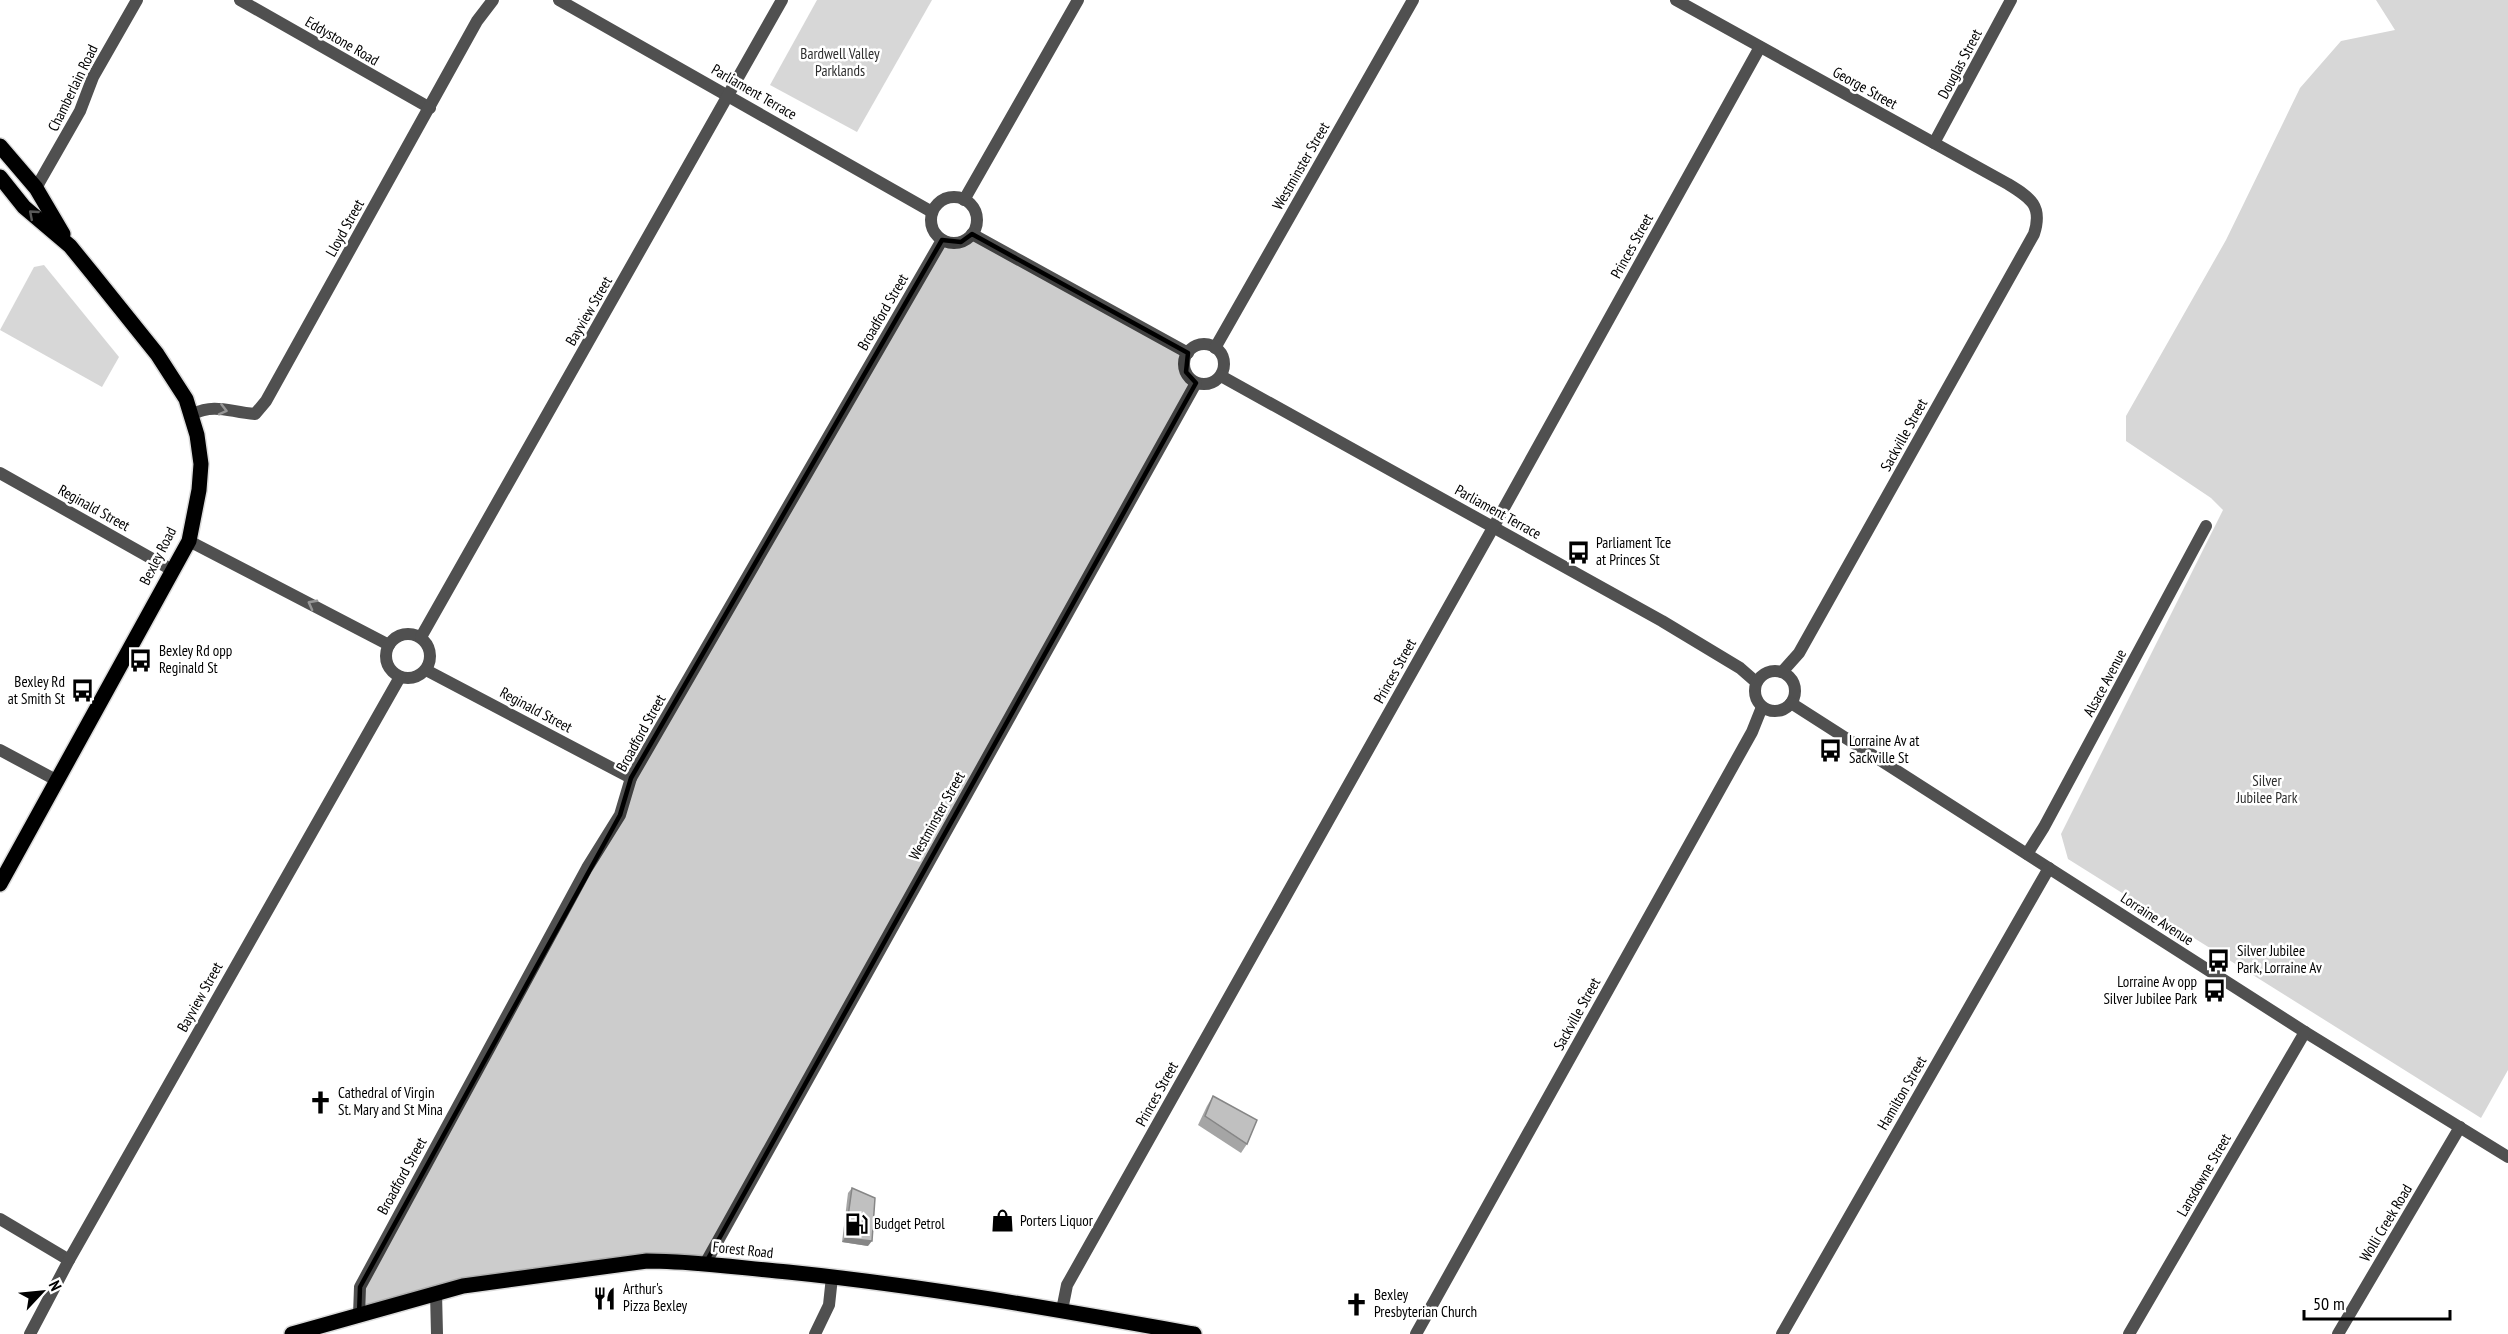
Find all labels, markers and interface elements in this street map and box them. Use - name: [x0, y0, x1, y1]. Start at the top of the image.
- street label: Eddystone Road: [302, 12, 383, 69]
- street label: Douglas Street: [1933, 26, 1986, 102]
- street label: Chamberlain Road: [43, 41, 102, 134]
- park label: Bardwell Valley Parklands: [800, 44, 880, 80]
- street label: Parliament Terrace: [708, 59, 800, 124]
- street label: George Street: [1830, 62, 1901, 113]
- street label: Westminster Street: [1268, 118, 1333, 213]
- street label: Lloyd Street: [321, 196, 368, 260]
- one-way arrow: [29, 210, 40, 221]
- street label: Princes Street: [1606, 210, 1657, 281]
- street label: Broadford Street: [853, 270, 912, 353]
- street label: Bayview Street: [561, 273, 616, 349]
- street label: Sackville Street: [1876, 395, 1931, 474]
- one-way arrow: [217, 402, 227, 415]
- street label: Reginald Street: [55, 480, 133, 535]
- street label: Parliament Terrace: [1452, 480, 1545, 543]
- street label: Bexley Road: [135, 524, 180, 588]
- place label: Parliament Tce at Princes St: [1596, 533, 1671, 569]
- bus stop icon: Parliament Tce at Princes St: [1565, 539, 1591, 565]
- one-way arrow: [307, 600, 318, 612]
- street label: Princes Street: [1369, 635, 1420, 706]
- place label: Bexley Rd opp Reginald St: [159, 641, 232, 677]
- street label: Alsace Avenue: [2079, 646, 2130, 720]
- bus stop icon: Bexley Rd opp Reginald St: [128, 647, 154, 673]
- place label: Bexley Rd at Smith St: [8, 672, 65, 708]
- bus stop icon: Bexley Rd at Smith St: [70, 678, 96, 704]
- street label: Reginald Street: [497, 683, 576, 737]
- street label: Broadford Street: [612, 691, 670, 775]
- place label: Lorraine Av at Sackville St: [1849, 731, 1919, 767]
- bus stop icon: Lorraine Av at Sackville St: [1818, 737, 1844, 763]
- street label: Westminster Street: [904, 768, 969, 863]
- park label: Silver Jubilee Park: [2235, 771, 2298, 807]
- street label: Lorraine Avenue: [2117, 888, 2197, 949]
- place label: Silver Jubilee Park, Lorraine Av: [2237, 941, 2322, 977]
- bus stop icon: Silver Jubilee Park, Lorraine Av: [2206, 947, 2232, 973]
- street label: Bayview Street: [173, 959, 226, 1035]
- place label: Lorraine Av opp Silver Jubilee Park: [2103, 972, 2197, 1008]
- street label: Sackville Street: [1549, 974, 1604, 1053]
- bus stop icon: Lorraine Av opp Silver Jubilee Park: [2202, 978, 2228, 1004]
- street label: Hamilton Street: [1873, 1053, 1930, 1133]
- street label: Princes Street: [1131, 1058, 1182, 1129]
- place label: Cathedral of Virgin St. Mary and St Mina: [338, 1083, 443, 1119]
- church icon: Cathedral of Virgin St. Mary and St Mina: [307, 1089, 333, 1115]
- street label: Lansdowne Street: [2172, 1130, 2235, 1219]
- street label: Broadford Street: [373, 1134, 431, 1218]
- street label: Wolli Creek Road: [2355, 1181, 2416, 1265]
- shop icon: Porters Liquor: [989, 1208, 1015, 1234]
- fuel station icon: Budget Petrol: [843, 1211, 869, 1237]
- place label: Porters Liquor: [1020, 1211, 1094, 1230]
- place label: Budget Petrol: [874, 1214, 945, 1233]
- street label: Forest Road: [712, 1237, 774, 1262]
- north arrow: [12, 1262, 72, 1322]
- text: N: [45, 1277, 66, 1294]
- place label: Arthur's Pizza Bexley: [623, 1279, 688, 1315]
- scale bar: [2304, 1283, 2450, 1321]
- restaurant icon: Arthur's Pizza Bexley: [592, 1285, 618, 1311]
- place label: Bexley Presbyterian Church: [1374, 1285, 1477, 1321]
- church icon: Bexley Presbyterian Church: [1343, 1291, 1369, 1317]
- text: 50 m: [2313, 1292, 2345, 1315]

